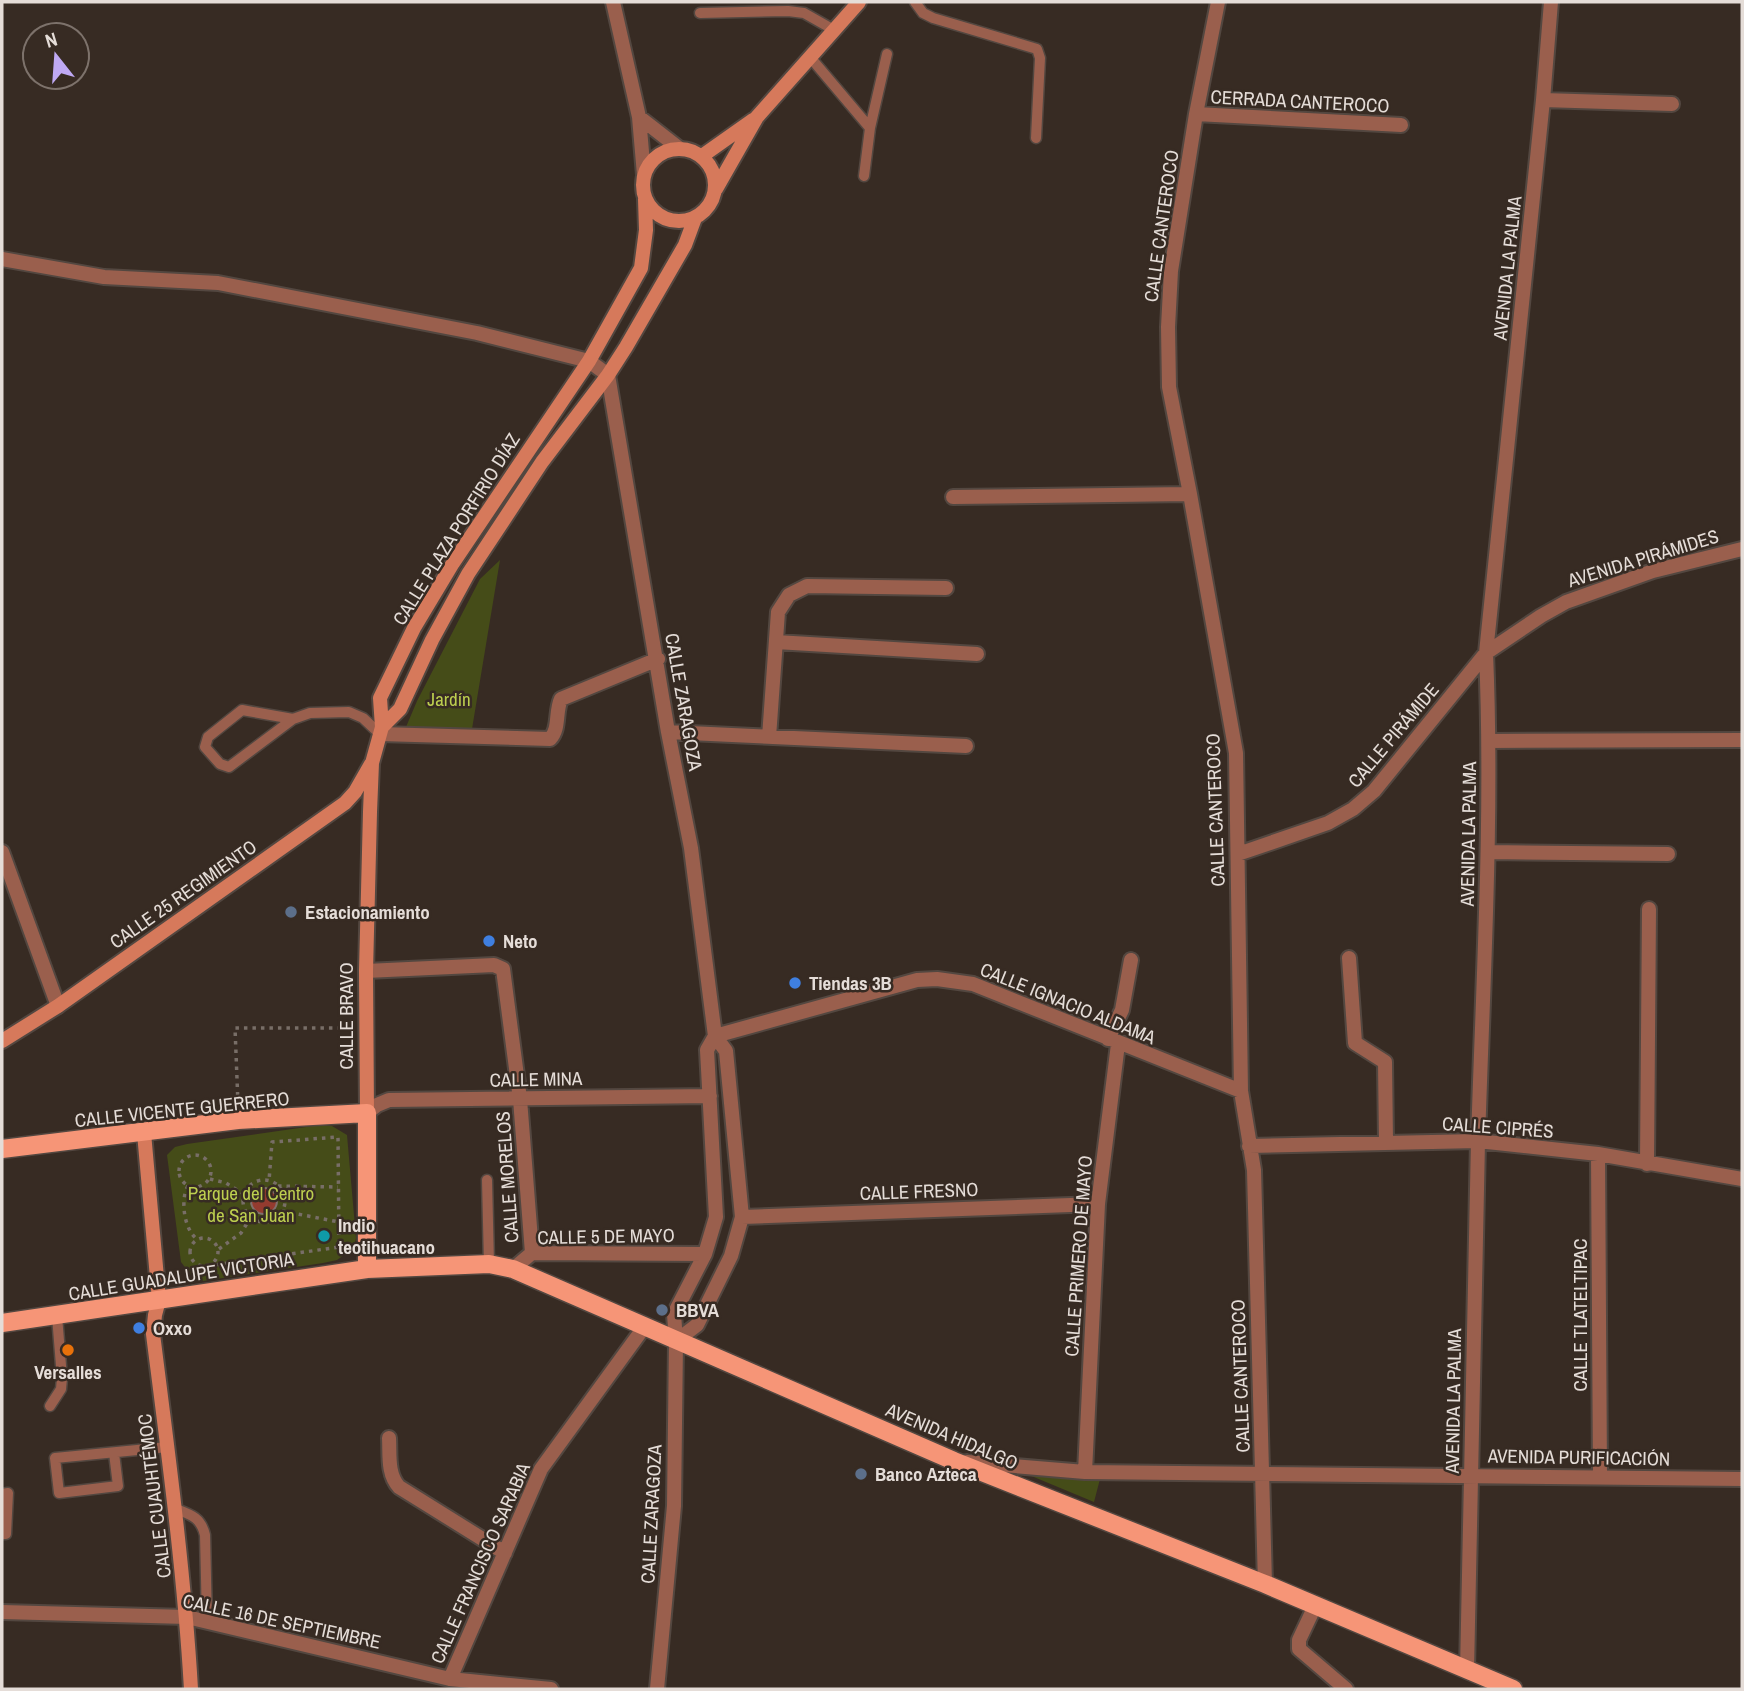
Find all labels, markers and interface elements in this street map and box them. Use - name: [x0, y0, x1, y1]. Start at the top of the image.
- north arrow: [21, 21, 91, 91]
- text: N: [42, 26, 60, 54]
- street label: CERRADA CANTEROCO: [1210, 83, 1390, 119]
- street label: CALLE CANTEROCO: [1137, 148, 1185, 304]
- street label: AVENIDA LA PALMA: [1486, 194, 1528, 342]
- street label: CALLE PLAZA PORFIRIO DÍAZ: [386, 428, 526, 630]
- street label: AVENIDA PIRÁMIDES: [1563, 523, 1722, 594]
- street label: CALLE ZARAGOZA: [659, 631, 709, 773]
- street label: CALLE PIRÁMIDE: [1342, 677, 1444, 793]
- park label: Jardín: [427, 686, 471, 712]
- street label: CALLE CANTEROCO: [1199, 733, 1231, 887]
- street label: AVENIDA LA PALMA: [1454, 761, 1482, 908]
- street label: CALLE 25 REGIMIENTO: [104, 834, 262, 954]
- place label: Estacionamiento: [305, 899, 430, 925]
- marker: Estacionamiento: [283, 904, 299, 920]
- place label: Neto: [503, 928, 538, 954]
- marker: Neto: [481, 933, 497, 949]
- street label: CALLE IGNACIO ALDAMA: [976, 956, 1160, 1050]
- street label: CALLE BRAVO: [333, 962, 359, 1070]
- place label: Tiendas 3B: [809, 970, 892, 996]
- marker: Tiendas 3B: [787, 975, 803, 991]
- street label: CALLE MINA: [489, 1065, 583, 1093]
- street label: CALLE VICENTE GUERRERO: [73, 1085, 291, 1133]
- street label: CALLE MORELOS: [489, 1110, 525, 1244]
- street label: CALLE CIPRÉS: [1441, 1110, 1555, 1144]
- street label: CALLE PRIMERO DE MAYO: [1058, 1155, 1098, 1357]
- street label: CALLE FRESNO: [859, 1176, 979, 1206]
- park label: Parque del Centro de San Juan: [188, 1180, 314, 1228]
- place label: Indio teotihuacano: [338, 1212, 435, 1260]
- street label: CALLE 5 DE MAYO: [537, 1222, 675, 1250]
- marker: Indio teotihuacano: [316, 1228, 332, 1244]
- street label: CALLE TLATELTIPAC: [1567, 1238, 1593, 1392]
- street label: CALLE GUADALUPE VICTORIA: [67, 1245, 296, 1307]
- place label: BBVA: [676, 1297, 720, 1323]
- street label: CALLE CANTEROCO: [1224, 1299, 1256, 1453]
- marker: BBVA: [654, 1302, 670, 1318]
- place label: Oxxo: [153, 1315, 192, 1341]
- marker: Oxxo: [131, 1320, 147, 1336]
- street label: AVENIDA LA PALMA: [1439, 1328, 1467, 1475]
- marker: Versalles: [60, 1342, 76, 1358]
- place label: Versalles: [34, 1359, 102, 1385]
- street label: AVENIDA HIDALGO: [881, 1396, 1022, 1475]
- street label: CALLE CUAUHTÉMOC: [131, 1412, 177, 1580]
- street label: AVENIDA PURIFICACIÓN: [1487, 1442, 1670, 1472]
- street label: CALLE ZARAGOZA: [634, 1443, 668, 1584]
- street label: CALLE FRANCISCO SARABIA: [424, 1458, 536, 1668]
- place label: Banco Azteca: [875, 1461, 977, 1487]
- marker: Banco Azteca: [853, 1466, 869, 1482]
- street label: CALLE 16 DE SEPTIEMBRE: [181, 1587, 383, 1655]

